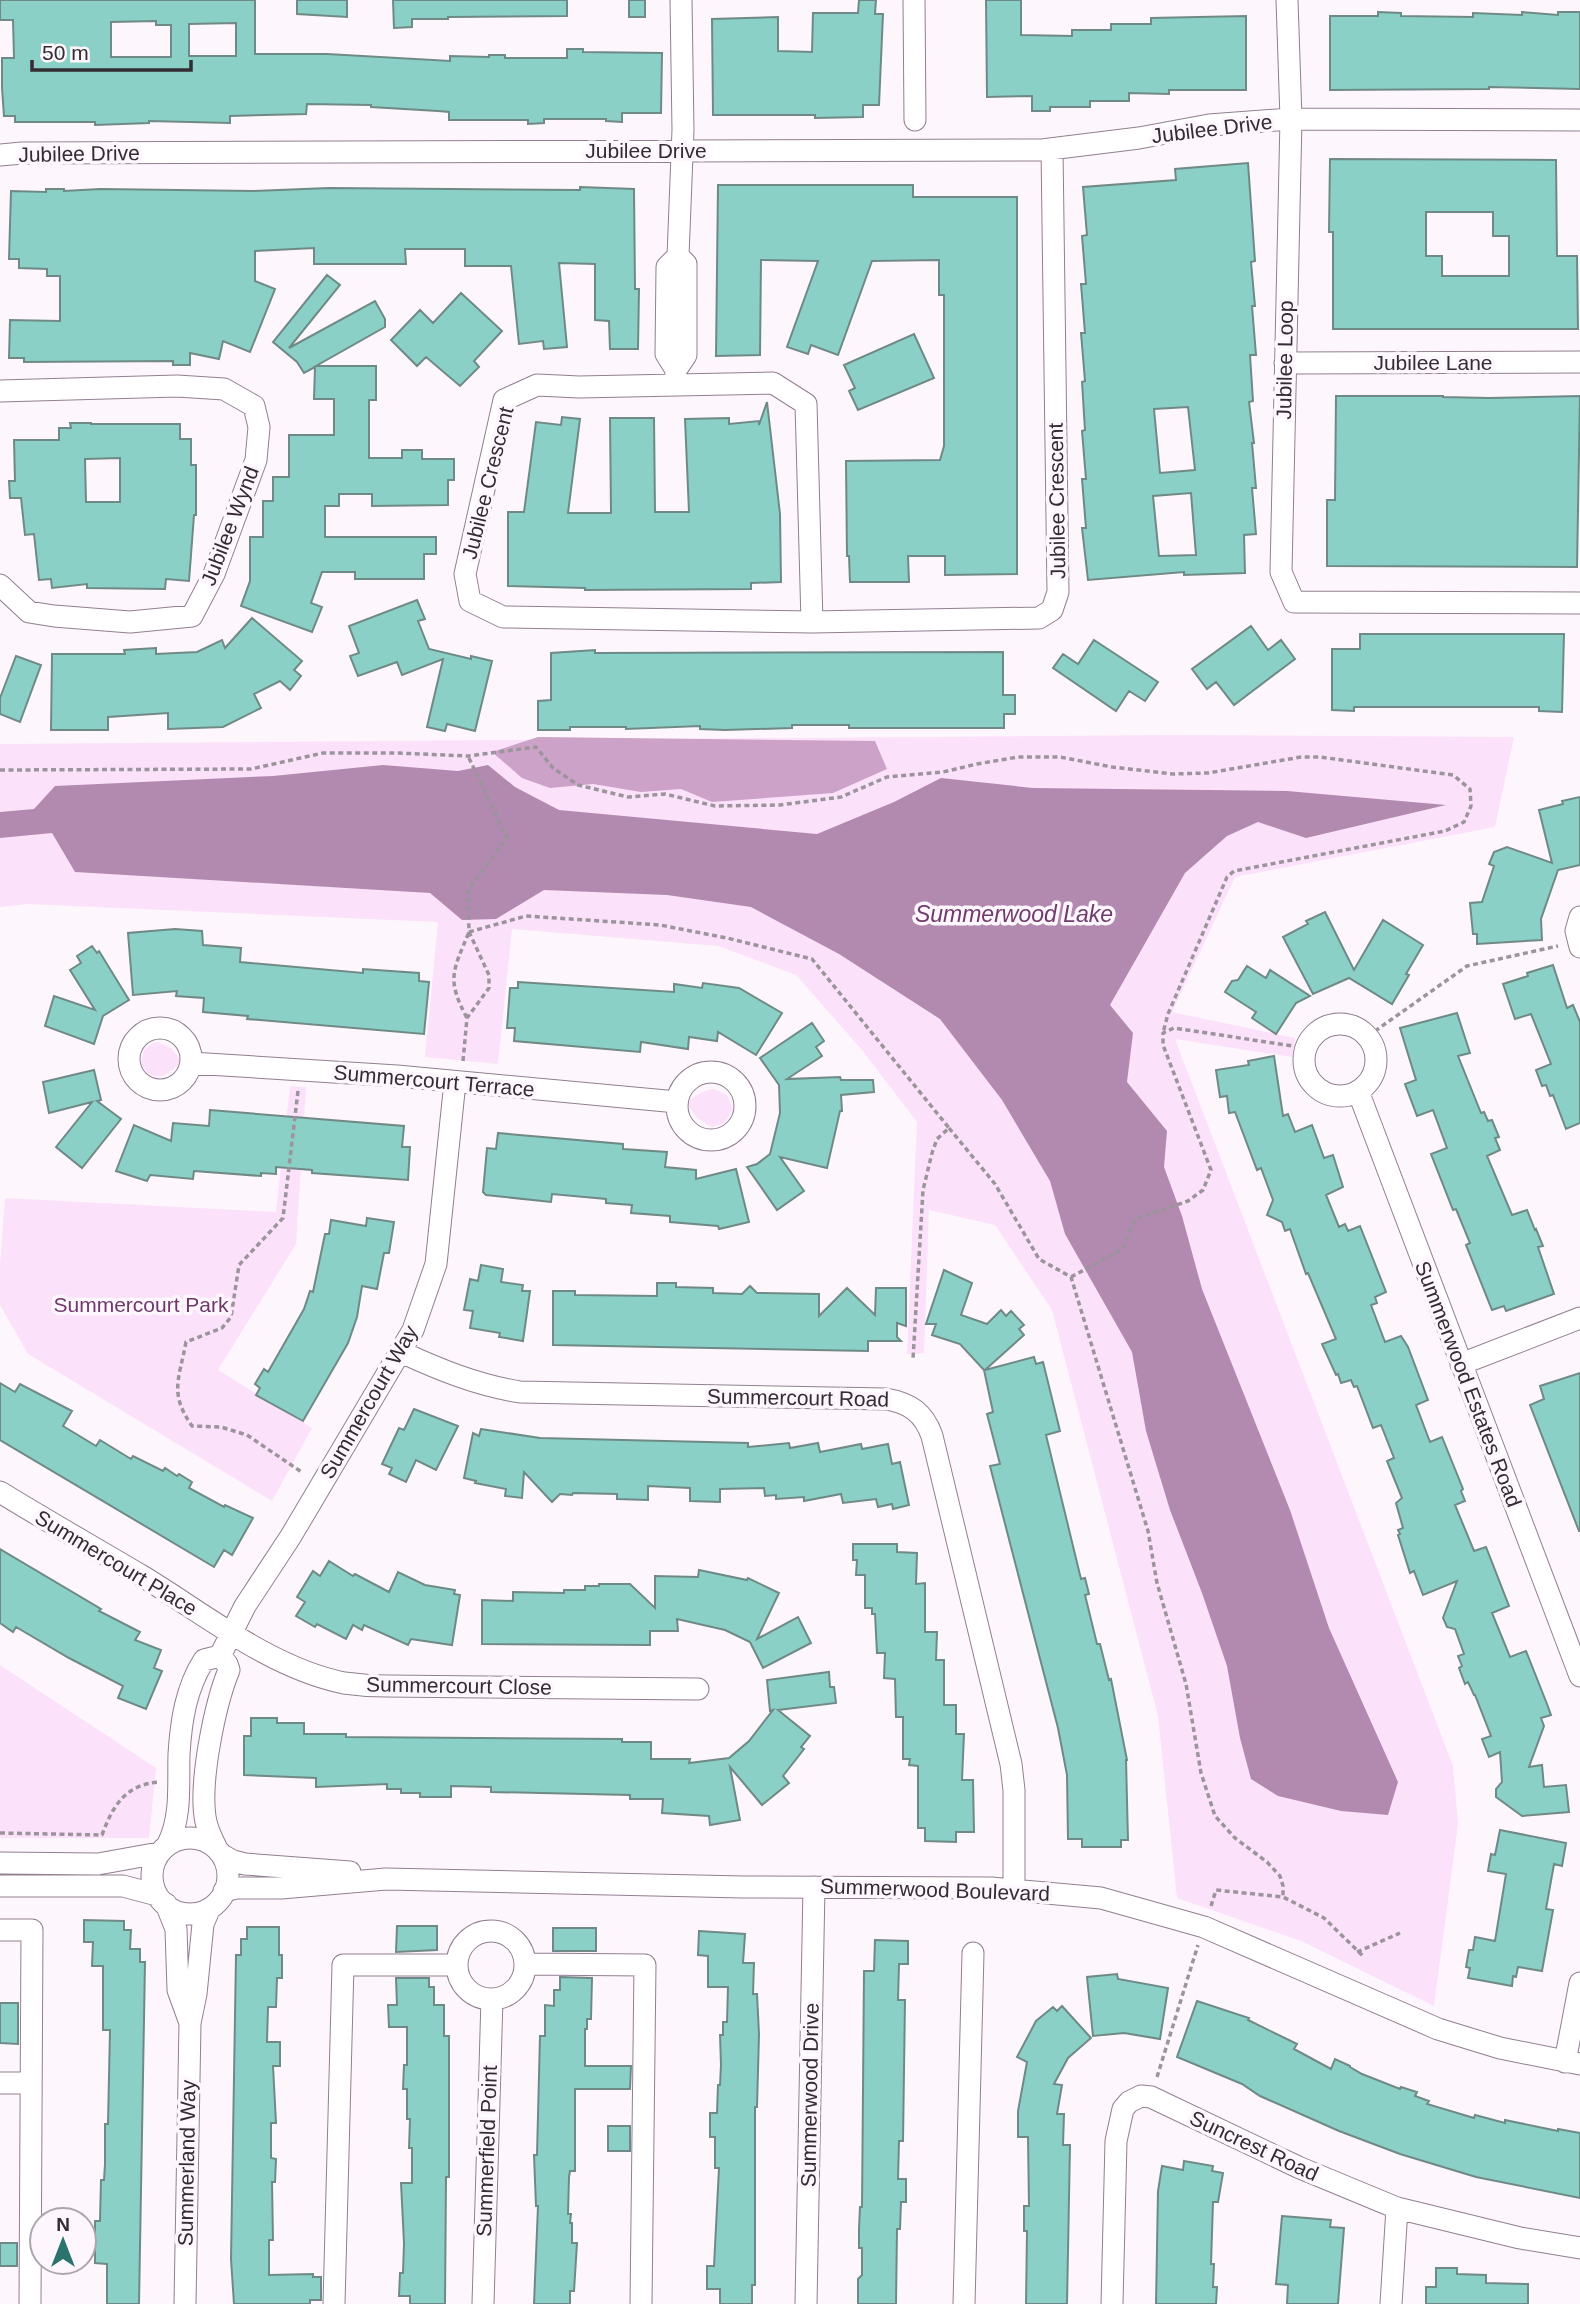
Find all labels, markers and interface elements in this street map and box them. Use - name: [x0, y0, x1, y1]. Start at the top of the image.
- scale bar: [32, 28, 191, 72]
- text: 50 m: [42, 41, 89, 64]
- street label: Jubilee Drive: [1150, 110, 1274, 147]
- street label: Jubilee Drive: [585, 139, 707, 162]
- street label: Jubilee Drive: [18, 141, 140, 166]
- street label: Jubilee Loop: [1272, 300, 1297, 420]
- street label: Jubilee Lane: [1373, 351, 1493, 374]
- street label: Jubilee Crescent: [457, 404, 518, 562]
- street label: Jubilee Crescent: [1044, 422, 1069, 579]
- street label: Jubilee Wynd: [196, 463, 263, 589]
- water label: Summerwood Lake: [915, 901, 1113, 927]
- street label: Summercourt Terrace: [333, 1060, 535, 1101]
- street label: Summerwood Estates Road: [1411, 1258, 1526, 1510]
- park label: Summercourt Park: [53, 1293, 229, 1316]
- street label: Summercourt Way: [315, 1321, 422, 1482]
- street label: Summercourt Road: [707, 1384, 889, 1411]
- street label: Summercourt Place: [31, 1505, 201, 1620]
- street label: Summercourt Close: [366, 1672, 552, 1699]
- street label: Summerwood Boulevard: [820, 1874, 1050, 1905]
- street label: Summerwood Drive: [796, 2003, 823, 2187]
- street label: Summerfield Point: [472, 2065, 501, 2237]
- street label: Summerland Way: [174, 2079, 199, 2246]
- street label: Suncrest Road: [1186, 2106, 1322, 2185]
- north arrow: [28, 2206, 98, 2276]
- text: N: [56, 2214, 70, 2235]

